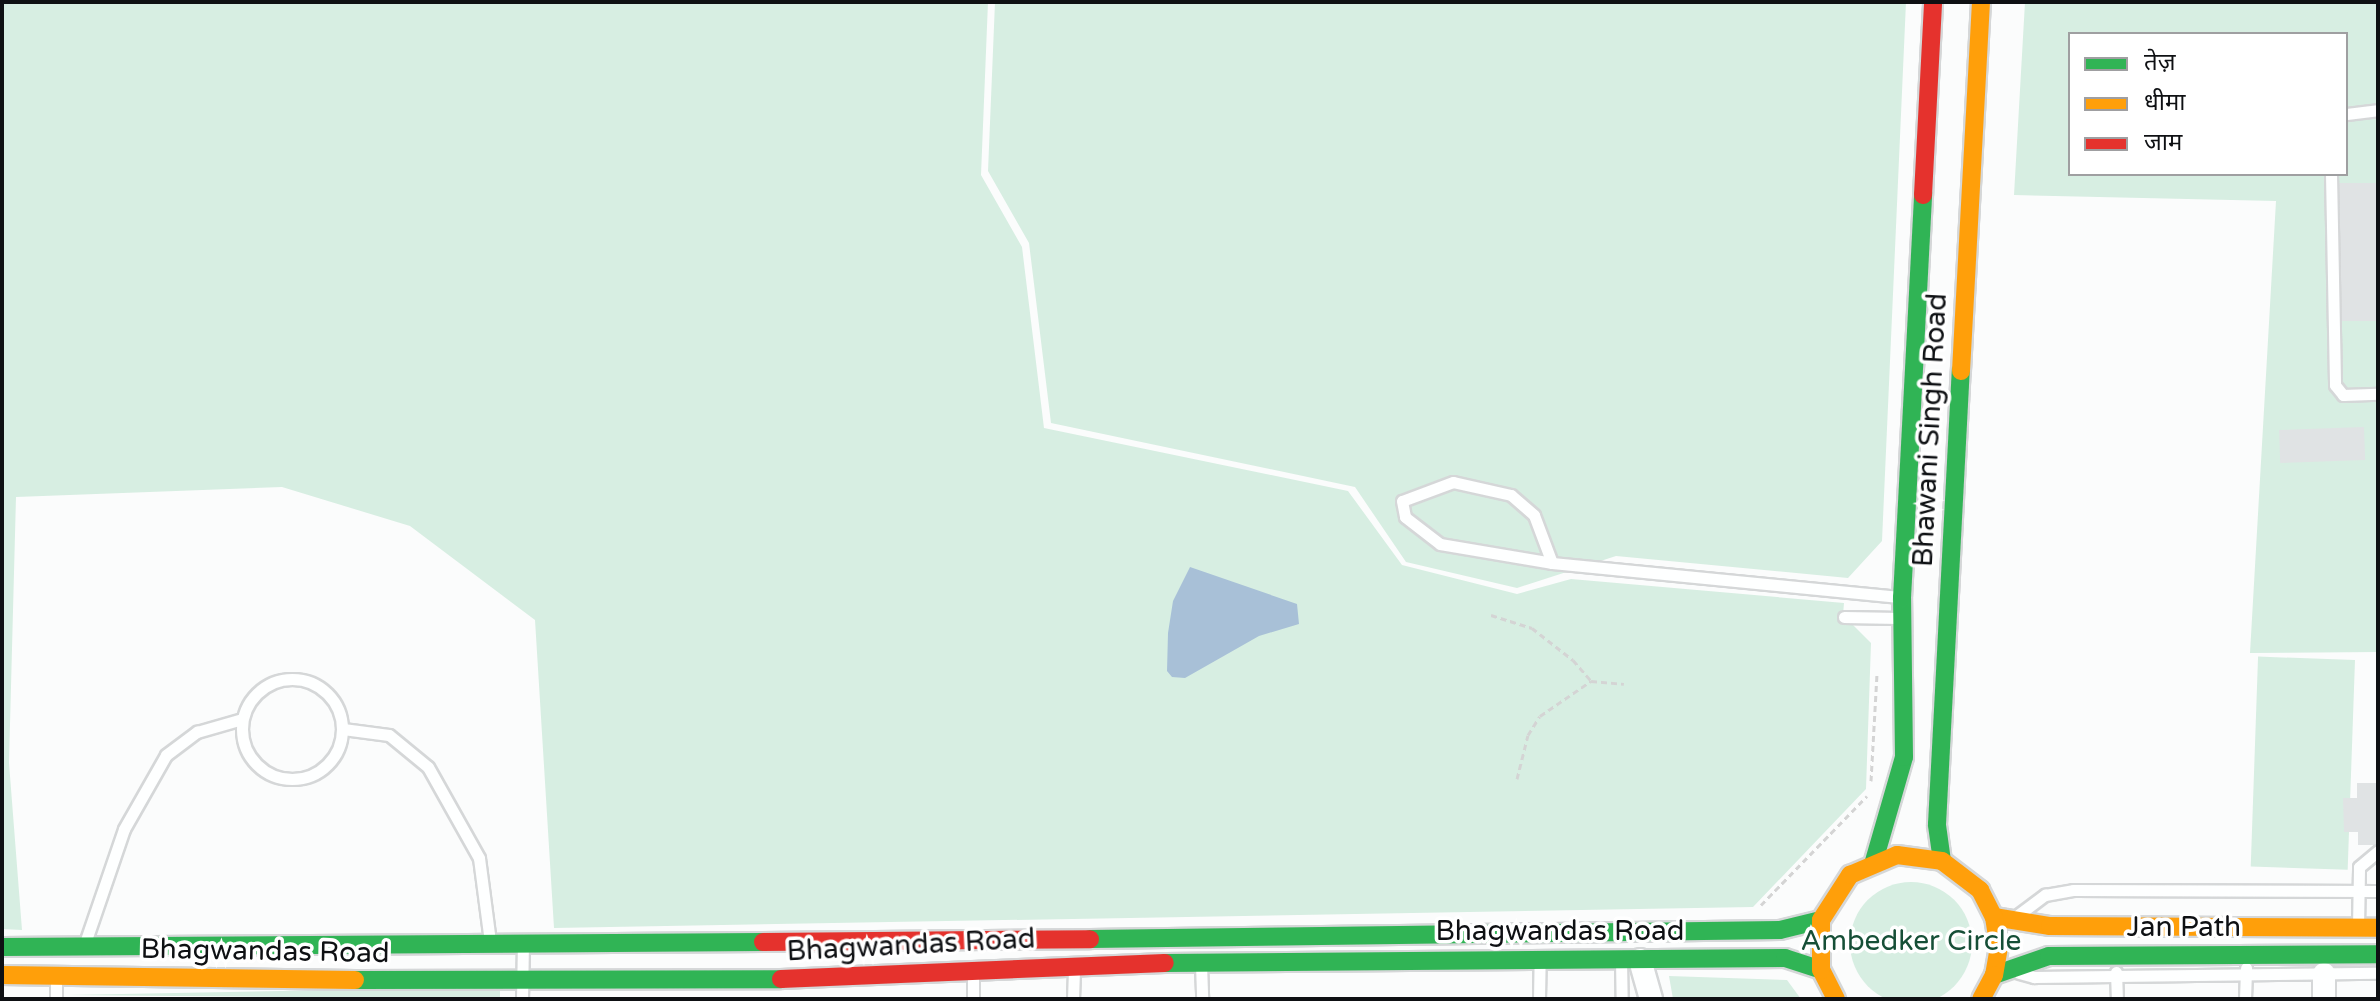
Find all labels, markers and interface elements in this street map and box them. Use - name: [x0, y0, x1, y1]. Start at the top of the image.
- legend: [2068, 32, 2348, 176]
- text: तेज़: [2144, 48, 2176, 77]
- text: धीमा: [2144, 88, 2186, 117]
- text: जाम: [2144, 128, 2182, 157]
- street label: Bhawani Singh Road: [1906, 292, 1954, 568]
- street label: Jan Path: [2127, 910, 2241, 944]
- street label: Bhagwandas Road: [1436, 914, 1684, 948]
- street label: Bhagwandas Road: [786, 922, 1036, 968]
- park label: Ambedker Circle: [1801, 924, 2021, 958]
- street label: Bhagwandas Road: [140, 932, 390, 970]

